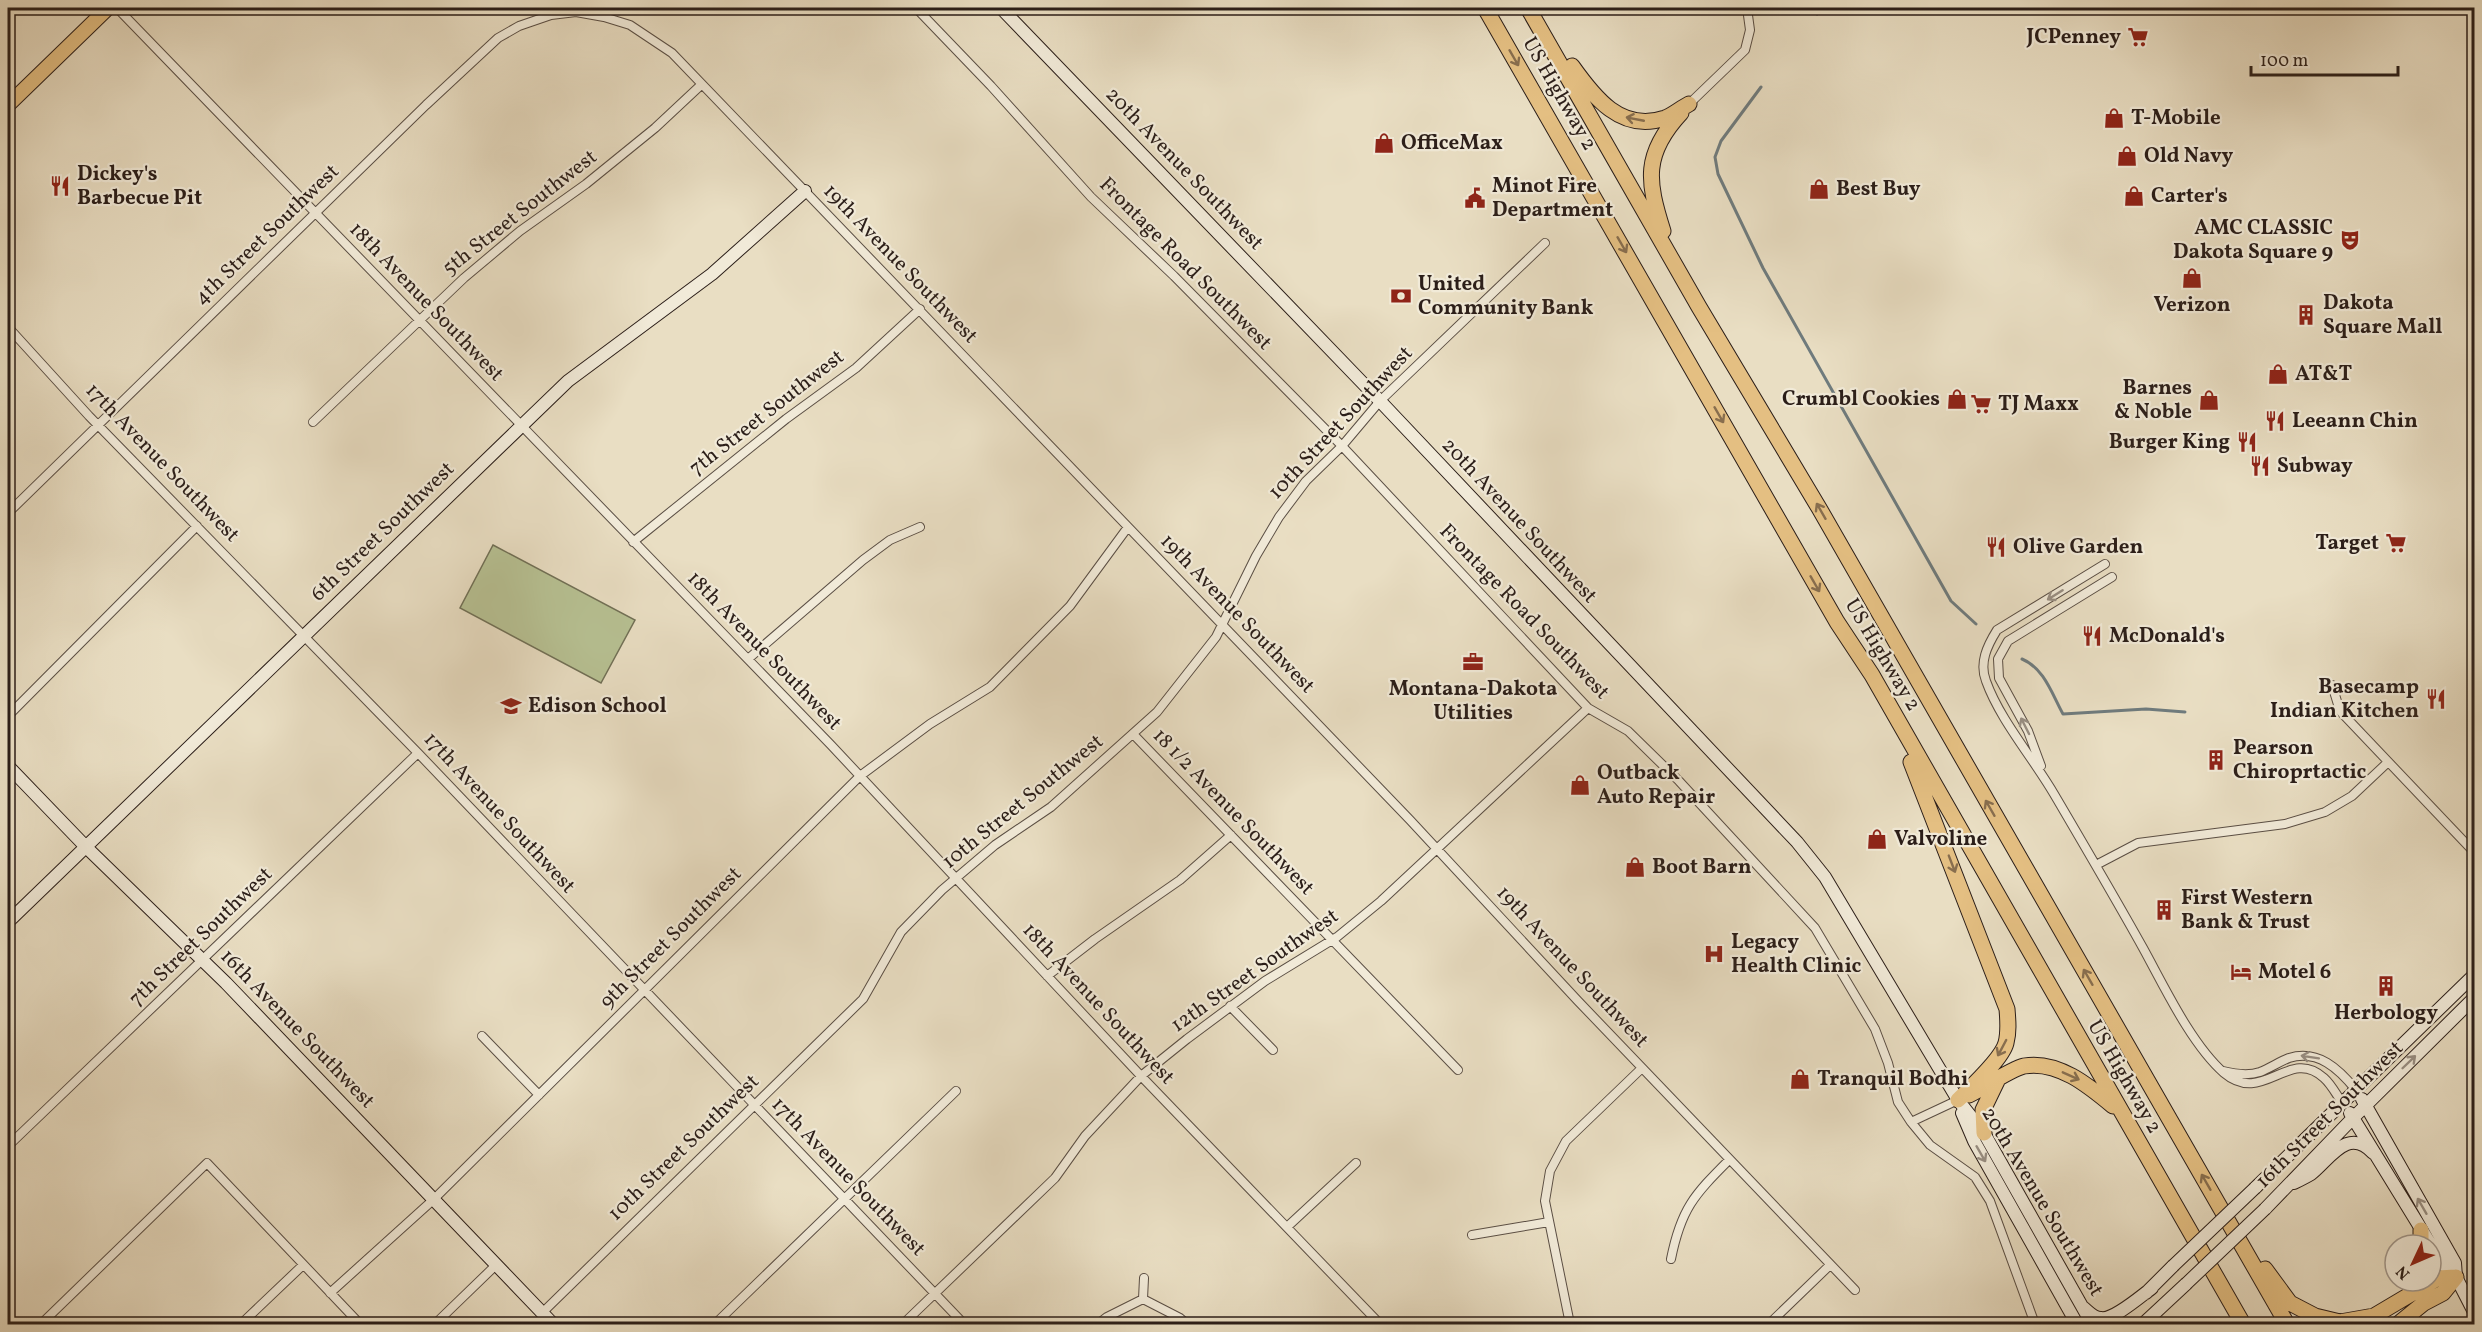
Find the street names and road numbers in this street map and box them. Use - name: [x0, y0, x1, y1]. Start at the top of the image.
- street label: US Highway 2: [1515, 32, 1603, 156]
- street label: 20th Avenue Southwest: [1098, 81, 1270, 257]
- street label: 5th Street Southwest: [436, 143, 604, 283]
- street label: 4th Street Southwest: [188, 158, 346, 312]
- street label: Frontage Road Southwest: [1092, 171, 1278, 357]
- street label: 19th Avenue Southwest: [816, 178, 984, 350]
- street label: 18th Avenue Southwest: [342, 216, 510, 388]
- street label: 10th Street Southwest: [1262, 340, 1420, 506]
- street label: 7th Street Southwest: [683, 343, 851, 483]
- street label: 17th Avenue Southwest: [78, 377, 246, 549]
- street label: 20th Avenue Southwest: [1435, 432, 1603, 610]
- street label: 6th Street Southwest: [305, 456, 461, 608]
- street label: Frontage Road Southwest: [1432, 518, 1616, 706]
- street label: 19th Avenue Southwest: [1153, 528, 1321, 700]
- street label: 18th Avenue Southwest: [680, 565, 848, 737]
- street label: US Highway 2: [1837, 593, 1927, 717]
- street label: 18 1/2 Avenue Southwest: [1145, 722, 1321, 902]
- street label: 17th Avenue Southwest: [416, 726, 582, 900]
- street label: 10th Street Southwest: [936, 728, 1110, 876]
- street label: 9th Street Southwest: [593, 860, 749, 1016]
- street label: 7th Street Southwest: [123, 861, 279, 1013]
- street label: 19th Avenue Southwest: [1489, 880, 1655, 1054]
- street label: 12th Street Southwest: [1165, 902, 1345, 1040]
- street label: 18th Avenue Southwest: [1015, 917, 1181, 1091]
- street label: 16th Avenue Southwest: [213, 943, 381, 1115]
- street label: US Highway 2: [2080, 1015, 2168, 1139]
- street label: 16th Street Southwest: [2250, 1035, 2410, 1195]
- street label: 10th Street Southwest: [602, 1068, 766, 1228]
- street label: 17th Avenue Southwest: [764, 1091, 932, 1263]
- street label: 20th Avenue Southwest: [1974, 1102, 2110, 1302]

